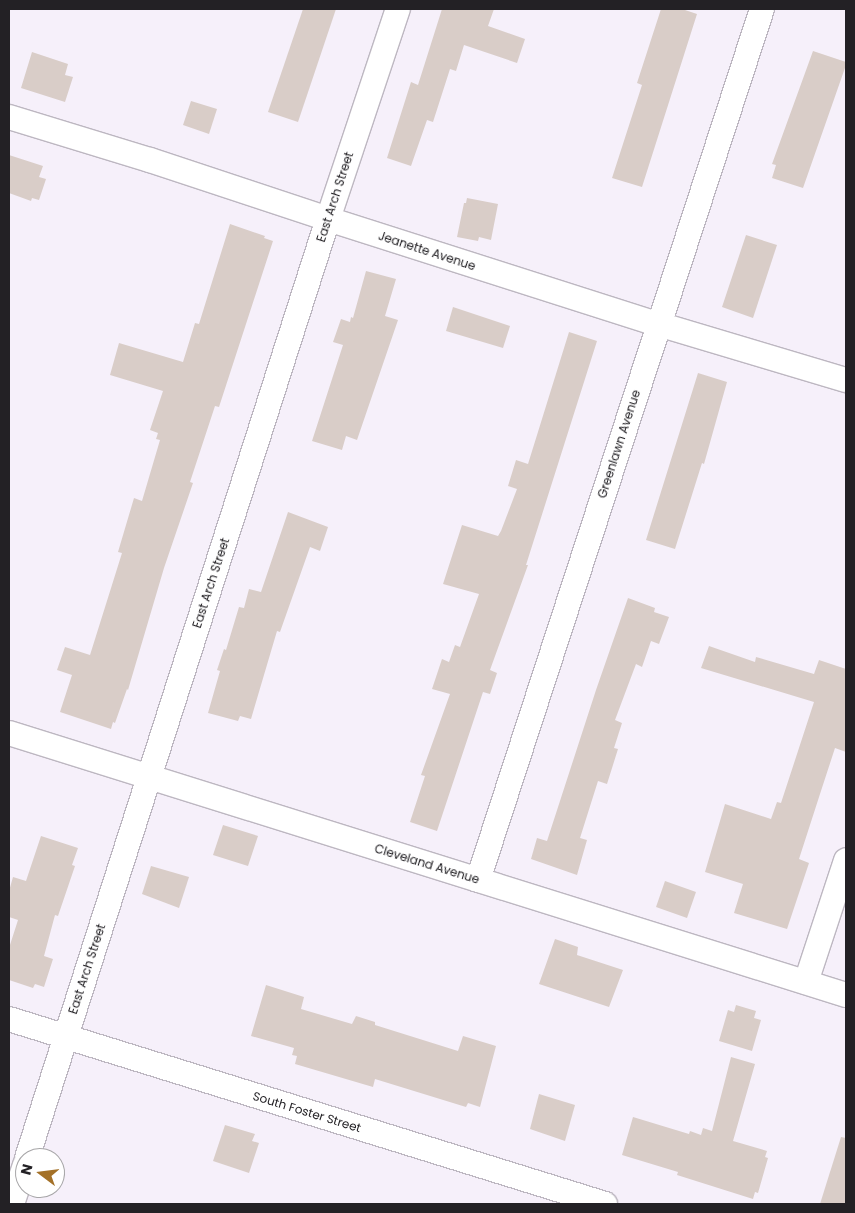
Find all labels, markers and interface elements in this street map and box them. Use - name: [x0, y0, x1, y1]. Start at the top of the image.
- street label: East Arch Street: [314, 150, 356, 244]
- street label: Jeanette Avenue: [377, 228, 477, 274]
- street label: Greenlawn Avenue: [595, 388, 643, 500]
- street label: East Arch Street: [190, 536, 232, 630]
- street label: Cleveland Avenue: [373, 841, 481, 887]
- street label: East Arch Street: [66, 922, 108, 1016]
- street label: South Foster Street: [251, 1089, 363, 1135]
- north arrow: [15, 1148, 65, 1198]
- text: N: [15, 1162, 37, 1177]

